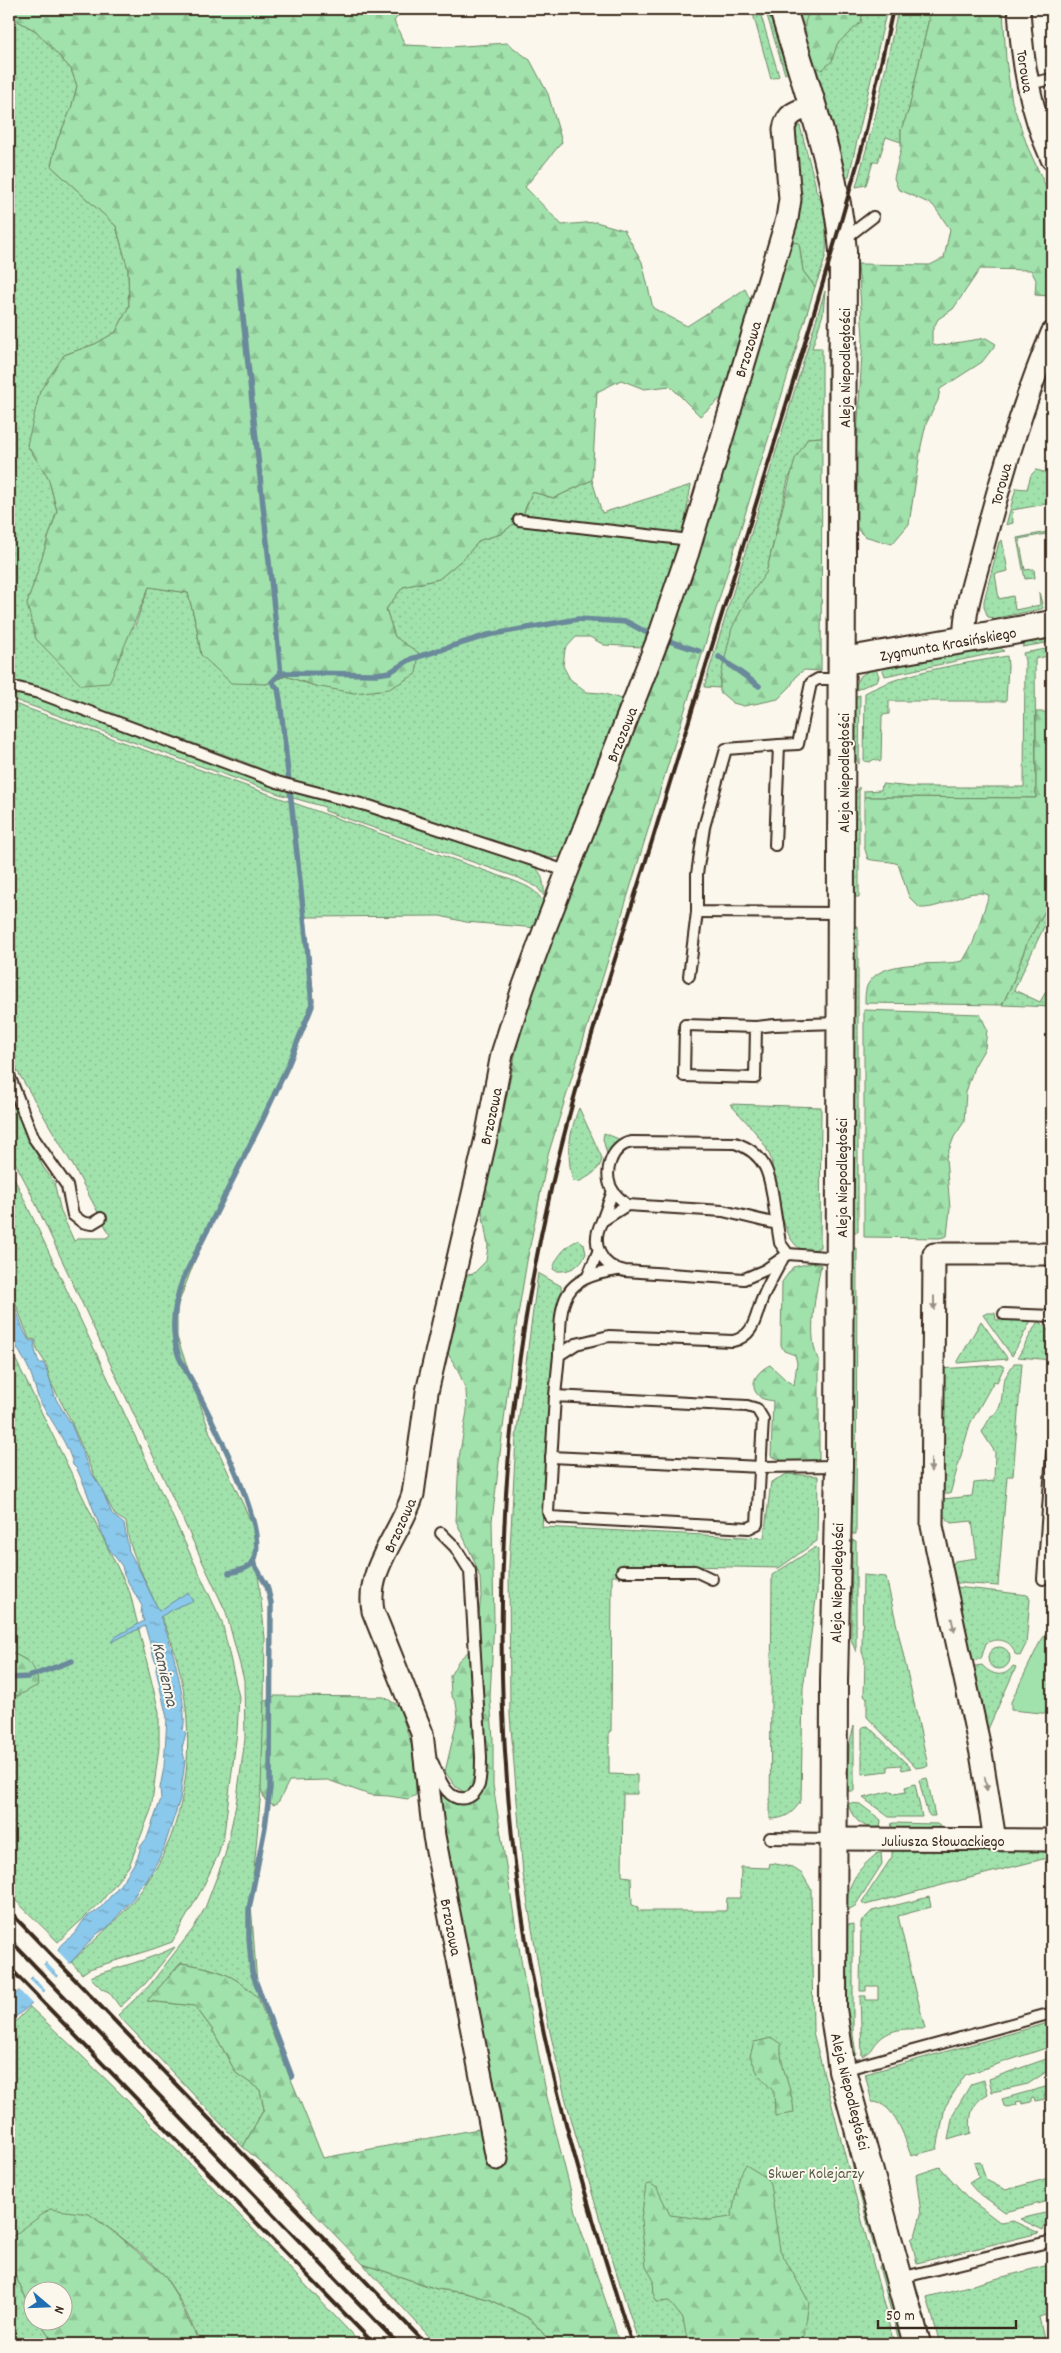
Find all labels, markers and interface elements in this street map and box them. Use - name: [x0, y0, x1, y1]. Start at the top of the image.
- street label: Torowa: [1009, 48, 1038, 95]
- street label: Aleja Niepodległości: [835, 308, 858, 428]
- street label: Brzozowa: [730, 318, 769, 381]
- street label: Torowa: [986, 460, 1019, 508]
- street label: Zygmunta Krasińskiego: [878, 622, 1018, 669]
- street label: Brzozowa: [602, 703, 645, 766]
- street label: Aleja Niepodległości: [834, 713, 857, 833]
- street label: Brzozowa: [475, 1085, 510, 1147]
- street label: Aleja Niepodległości: [832, 1118, 855, 1238]
- one-way arrow: [930, 1295, 938, 1311]
- one-way arrow: [927, 1457, 935, 1473]
- street label: Brzozowa: [379, 1495, 424, 1557]
- street label: Aleja Niepodległości: [826, 1523, 851, 1643]
- one-way arrow: [949, 1618, 957, 1634]
- water label: Kamienna: [144, 1640, 183, 1711]
- one-way arrow: [983, 1777, 991, 1793]
- street label: Juliusza Słowackiego: [881, 1831, 1005, 1854]
- street label: Brzozowa: [433, 1897, 466, 1958]
- street label: Aleja Niepodległości: [823, 2031, 874, 2153]
- park label: Skwer Kolejarzy: [768, 2163, 865, 2186]
- north arrow: [22, 2280, 72, 2330]
- scale bar: [878, 2298, 1016, 2330]
- text: N: [48, 2303, 69, 2316]
- text: 50 m: [886, 2306, 915, 2328]

